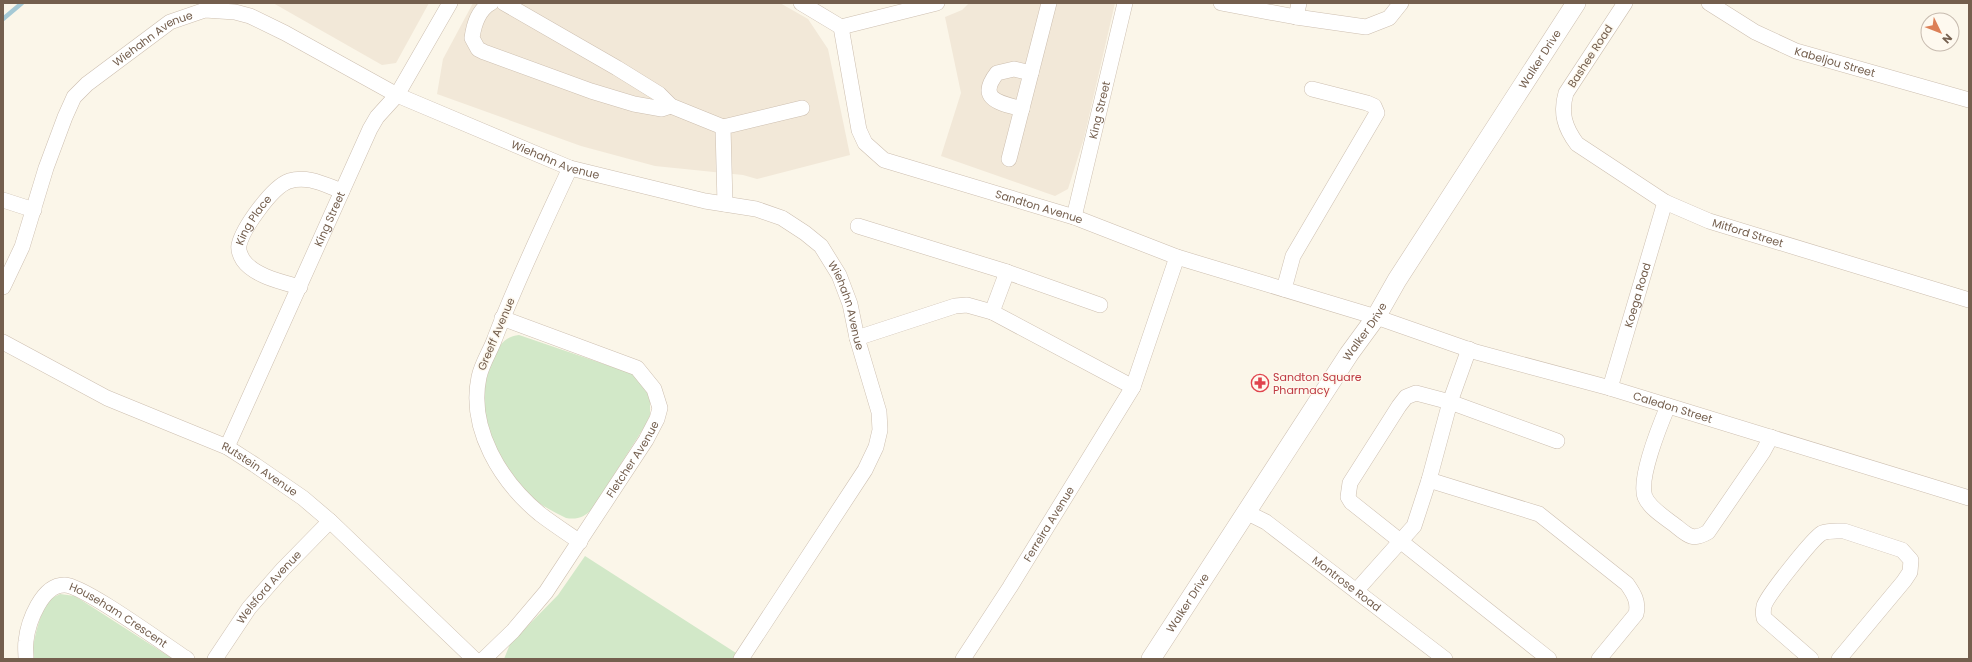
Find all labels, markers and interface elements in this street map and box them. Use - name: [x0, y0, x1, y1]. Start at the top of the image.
- street label: Wiehahn Avenue: [109, 7, 195, 70]
- north arrow: [1920, 12, 1960, 52]
- street label: Bashee Road: [1564, 21, 1616, 91]
- street label: Walker Drive: [1515, 26, 1565, 92]
- text: N: [1939, 30, 1956, 47]
- street label: Kabeljou Street: [1793, 43, 1877, 81]
- street label: King Street: [1085, 79, 1114, 141]
- street label: Wiehahn Avenue: [509, 136, 601, 183]
- street label: Sandton Avenue: [993, 186, 1085, 228]
- street label: King Street: [310, 189, 349, 249]
- street label: King Place: [231, 191, 275, 247]
- street label: Mitford Street: [1710, 214, 1785, 251]
- street label: Wiehahn Avenue: [824, 258, 868, 352]
- street label: Koega Road: [1620, 261, 1655, 329]
- street label: Greeff Avenue: [473, 295, 519, 373]
- street label: Walker Drive: [1339, 299, 1391, 364]
- place label: Sandton Square Pharmacy: [1273, 369, 1362, 398]
- pharmacy icon: Sandton Square Pharmacy: [1250, 373, 1270, 393]
- street label: Caledon Street: [1631, 388, 1714, 427]
- street label: Fletcher Avenue: [602, 418, 663, 501]
- street label: Rutstein Avenue: [219, 438, 301, 500]
- street label: Ferreira Avenue: [1019, 483, 1078, 565]
- street label: Welsford Avenue: [233, 547, 305, 627]
- street label: Montrose Road: [1309, 552, 1384, 615]
- street label: Walker Drive: [1162, 570, 1213, 636]
- street label: Househam Crescent: [67, 578, 171, 651]

